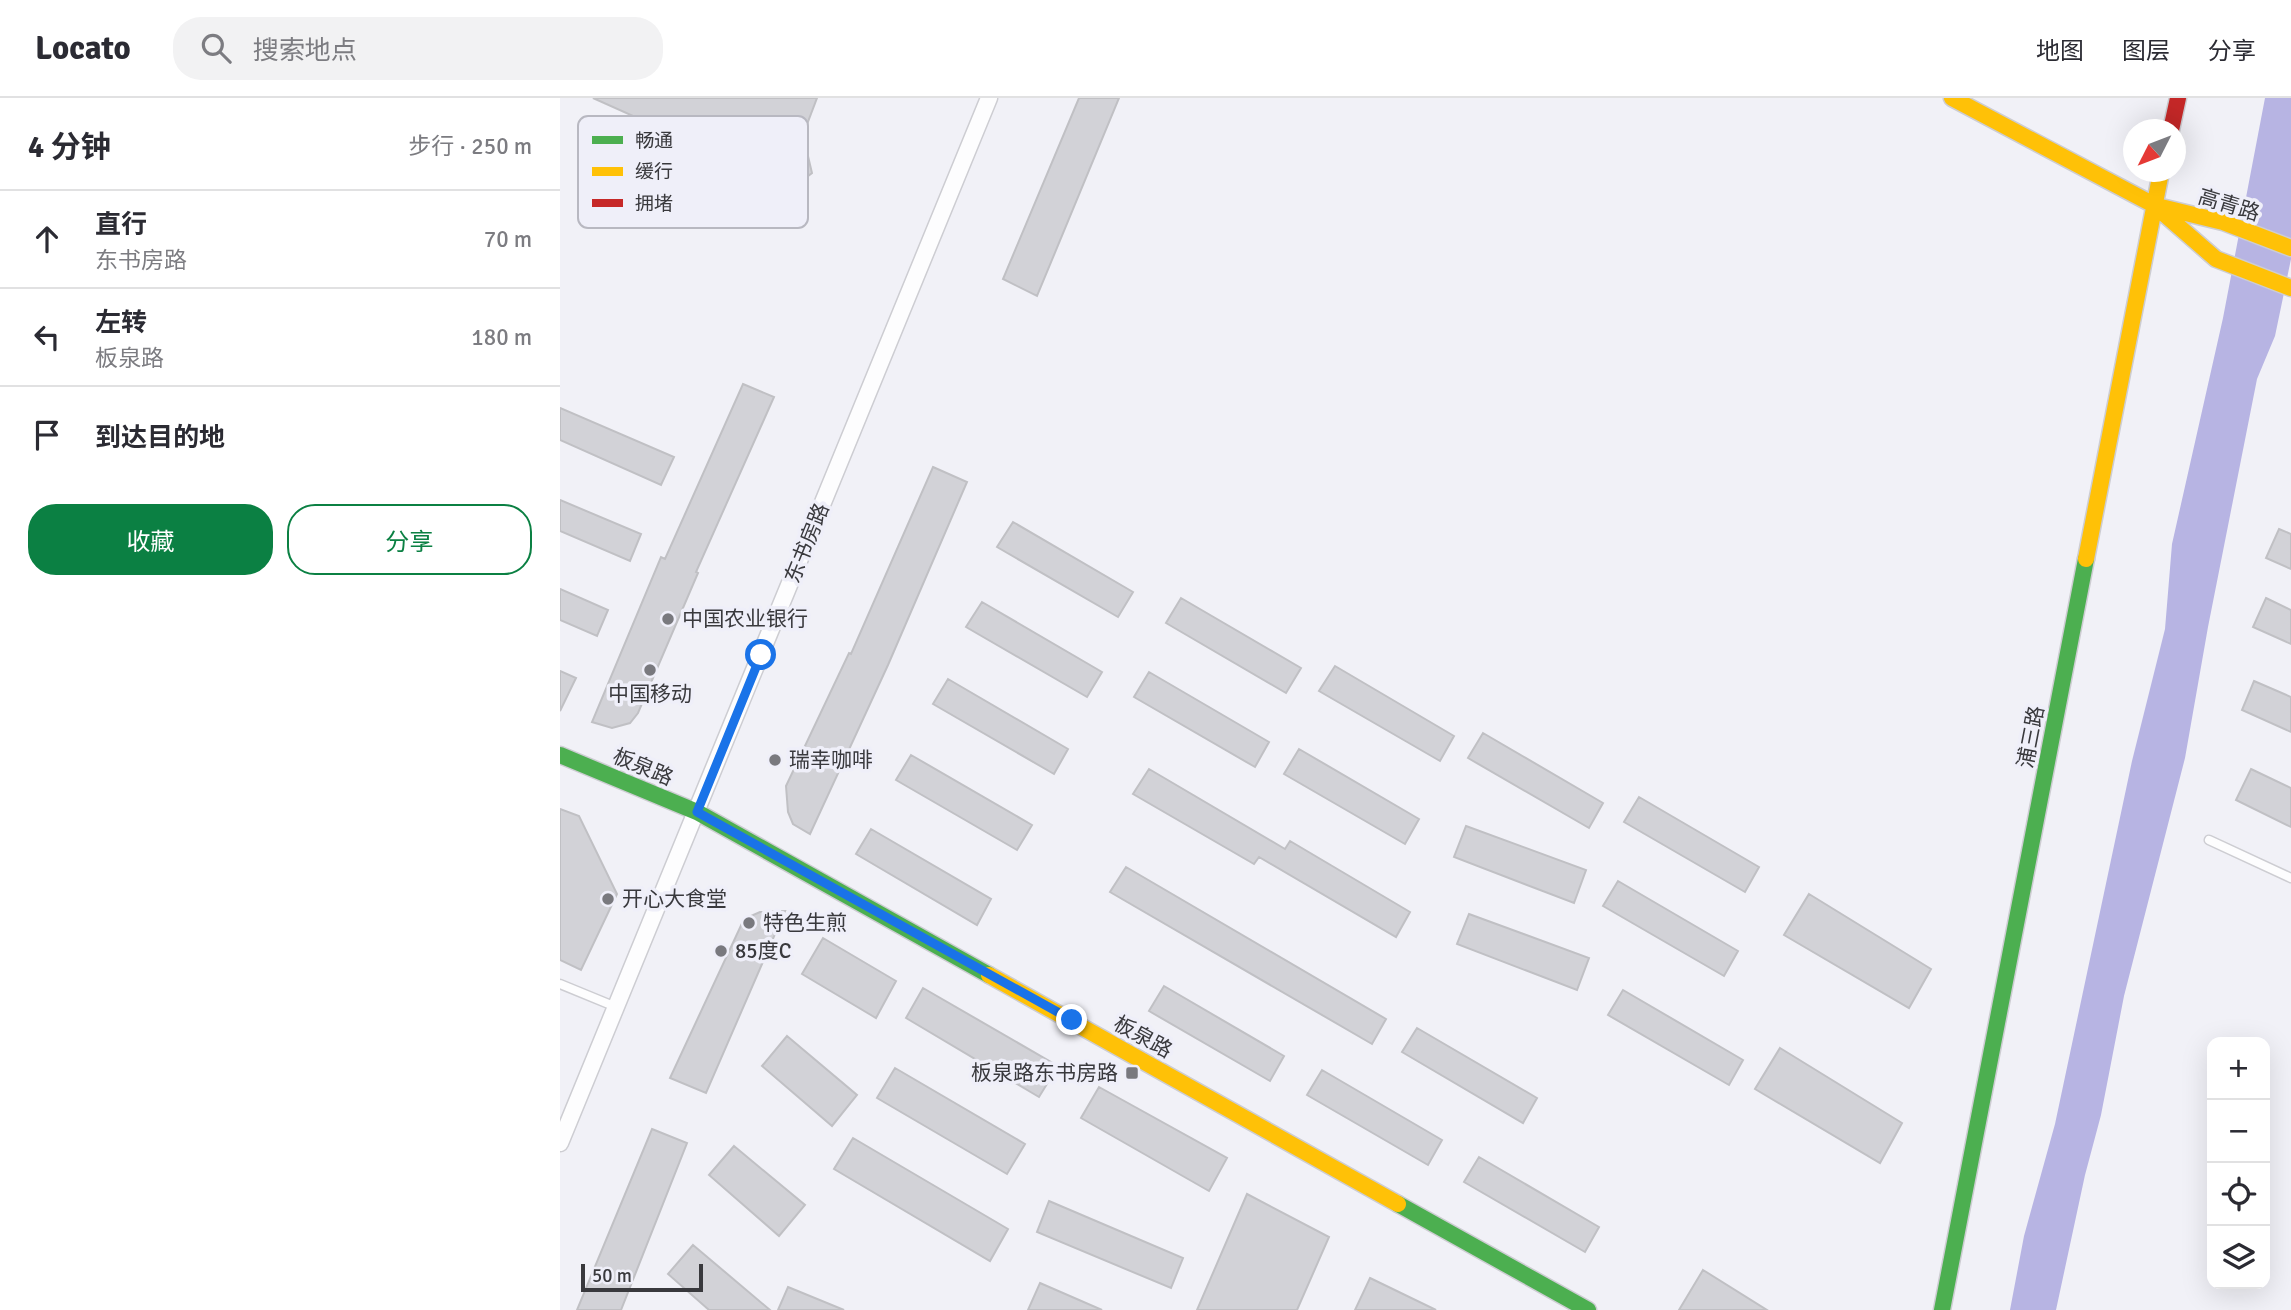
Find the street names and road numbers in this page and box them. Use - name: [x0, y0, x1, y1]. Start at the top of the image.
- street label: 高青路: [2195, 183, 2263, 227]
- street label: 东书房路: [779, 499, 835, 587]
- street label: 浦三路: [2012, 704, 2050, 770]
- street label: 板泉路: [609, 743, 677, 791]
- street label: 板泉路: [1109, 1010, 1177, 1064]

